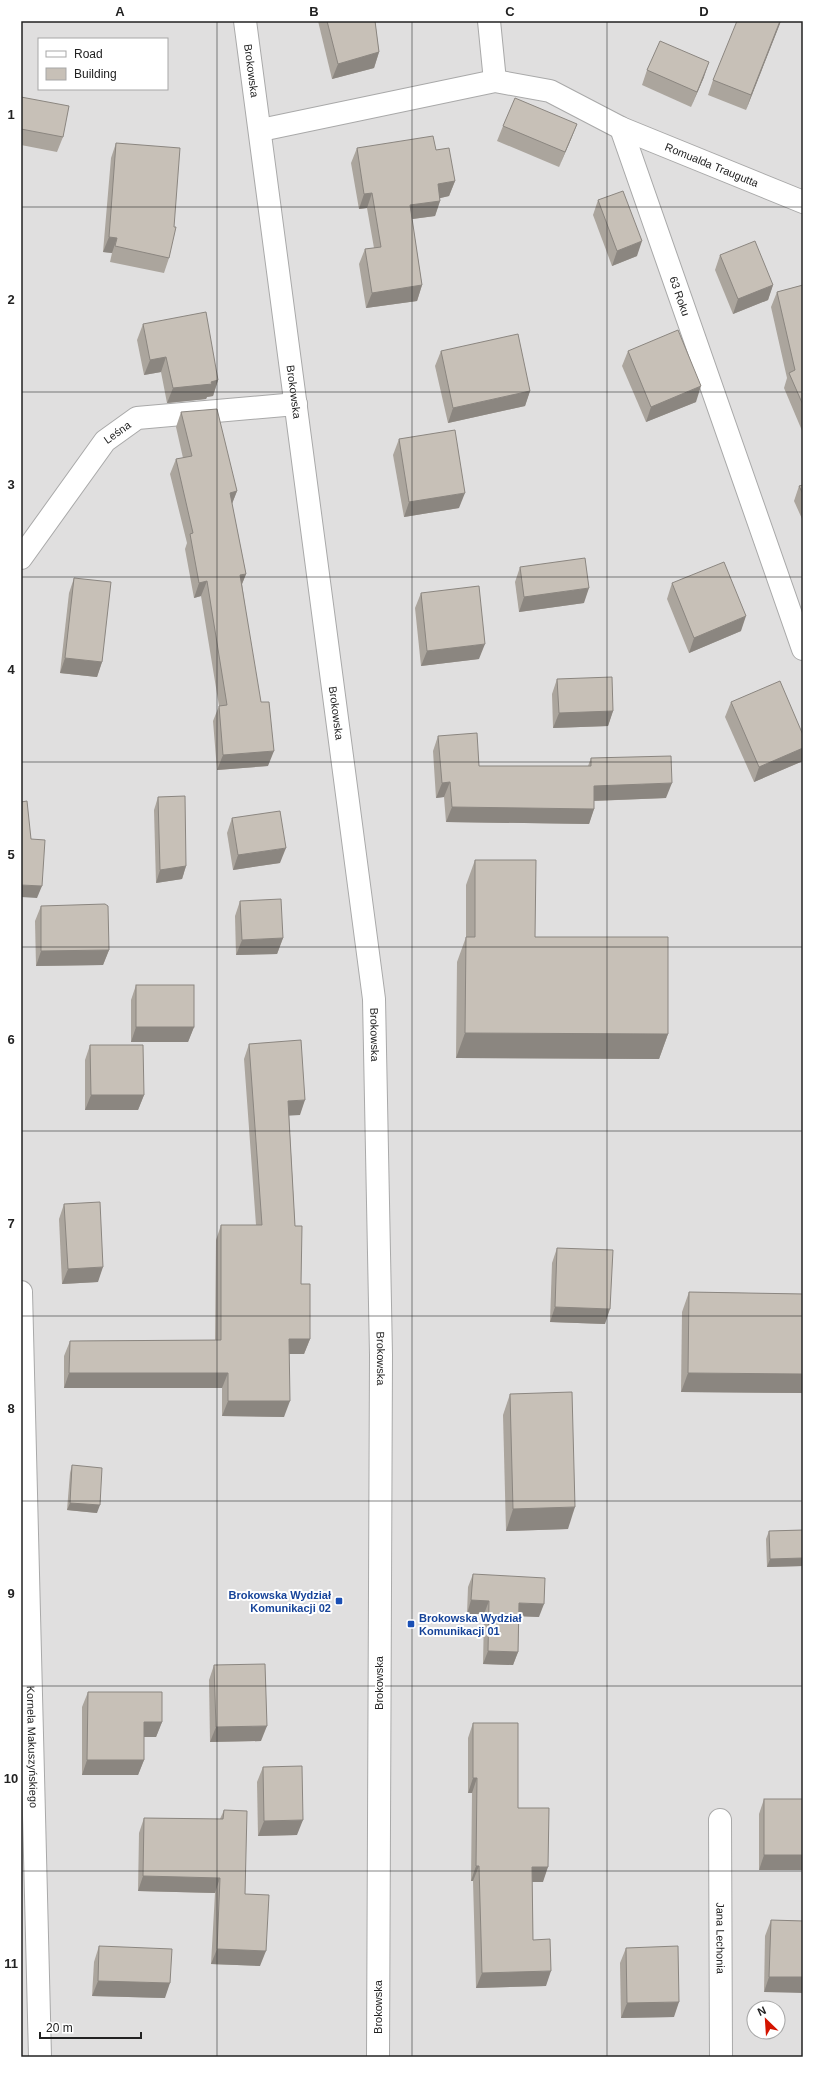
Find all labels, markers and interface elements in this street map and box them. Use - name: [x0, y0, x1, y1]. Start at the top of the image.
- text: A: [115, 4, 125, 19]
- text: B: [309, 4, 319, 19]
- text: C: [505, 4, 515, 19]
- text: D: [699, 4, 709, 19]
- legend: [38, 38, 168, 90]
- street label: Brokowska: [242, 43, 261, 99]
- text: Road: [74, 47, 103, 61]
- text: Building: [74, 67, 117, 81]
- text: 1: [7, 107, 15, 122]
- street label: Romualda Traugutta: [663, 141, 761, 190]
- street label: 63 Roku: [667, 275, 692, 317]
- text: 2: [7, 292, 15, 307]
- street label: Brokowska: [284, 364, 303, 420]
- street label: Leśna: [101, 418, 134, 446]
- text: 3: [7, 477, 15, 492]
- text: 4: [7, 662, 15, 677]
- street label: Brokowska: [327, 686, 346, 741]
- text: 5: [7, 847, 15, 862]
- street label: Brokowska: [368, 1007, 381, 1062]
- text: 6: [7, 1032, 15, 1047]
- text: 7: [7, 1216, 15, 1231]
- street label: Brokowska: [375, 1331, 387, 1386]
- text: 8: [7, 1401, 15, 1416]
- text: 9: [7, 1586, 15, 1601]
- place label: Brokowska Wydział Komunikacji 02: [229, 1589, 331, 1614]
- marker: Brokowska Wydział Komunikacji 02: [334, 1596, 344, 1606]
- place label: Brokowska Wydział Komunikacji 01: [419, 1612, 522, 1637]
- marker: Brokowska Wydział Komunikacji 01: [406, 1619, 416, 1629]
- street label: Brokowska: [373, 1655, 385, 1710]
- street label: Kornela Makuszyńskiego: [25, 1686, 40, 1808]
- text: 10: [4, 1771, 18, 1786]
- street label: Jana Lechonia: [714, 1902, 727, 1975]
- text: 11: [4, 1956, 18, 1971]
- street label: Brokowska: [372, 1979, 384, 2034]
- north arrow: [746, 2000, 786, 2040]
- text: N: [756, 2004, 768, 2018]
- scale bar: [40, 2014, 141, 2040]
- text: 20 m: [46, 2021, 73, 2035]

